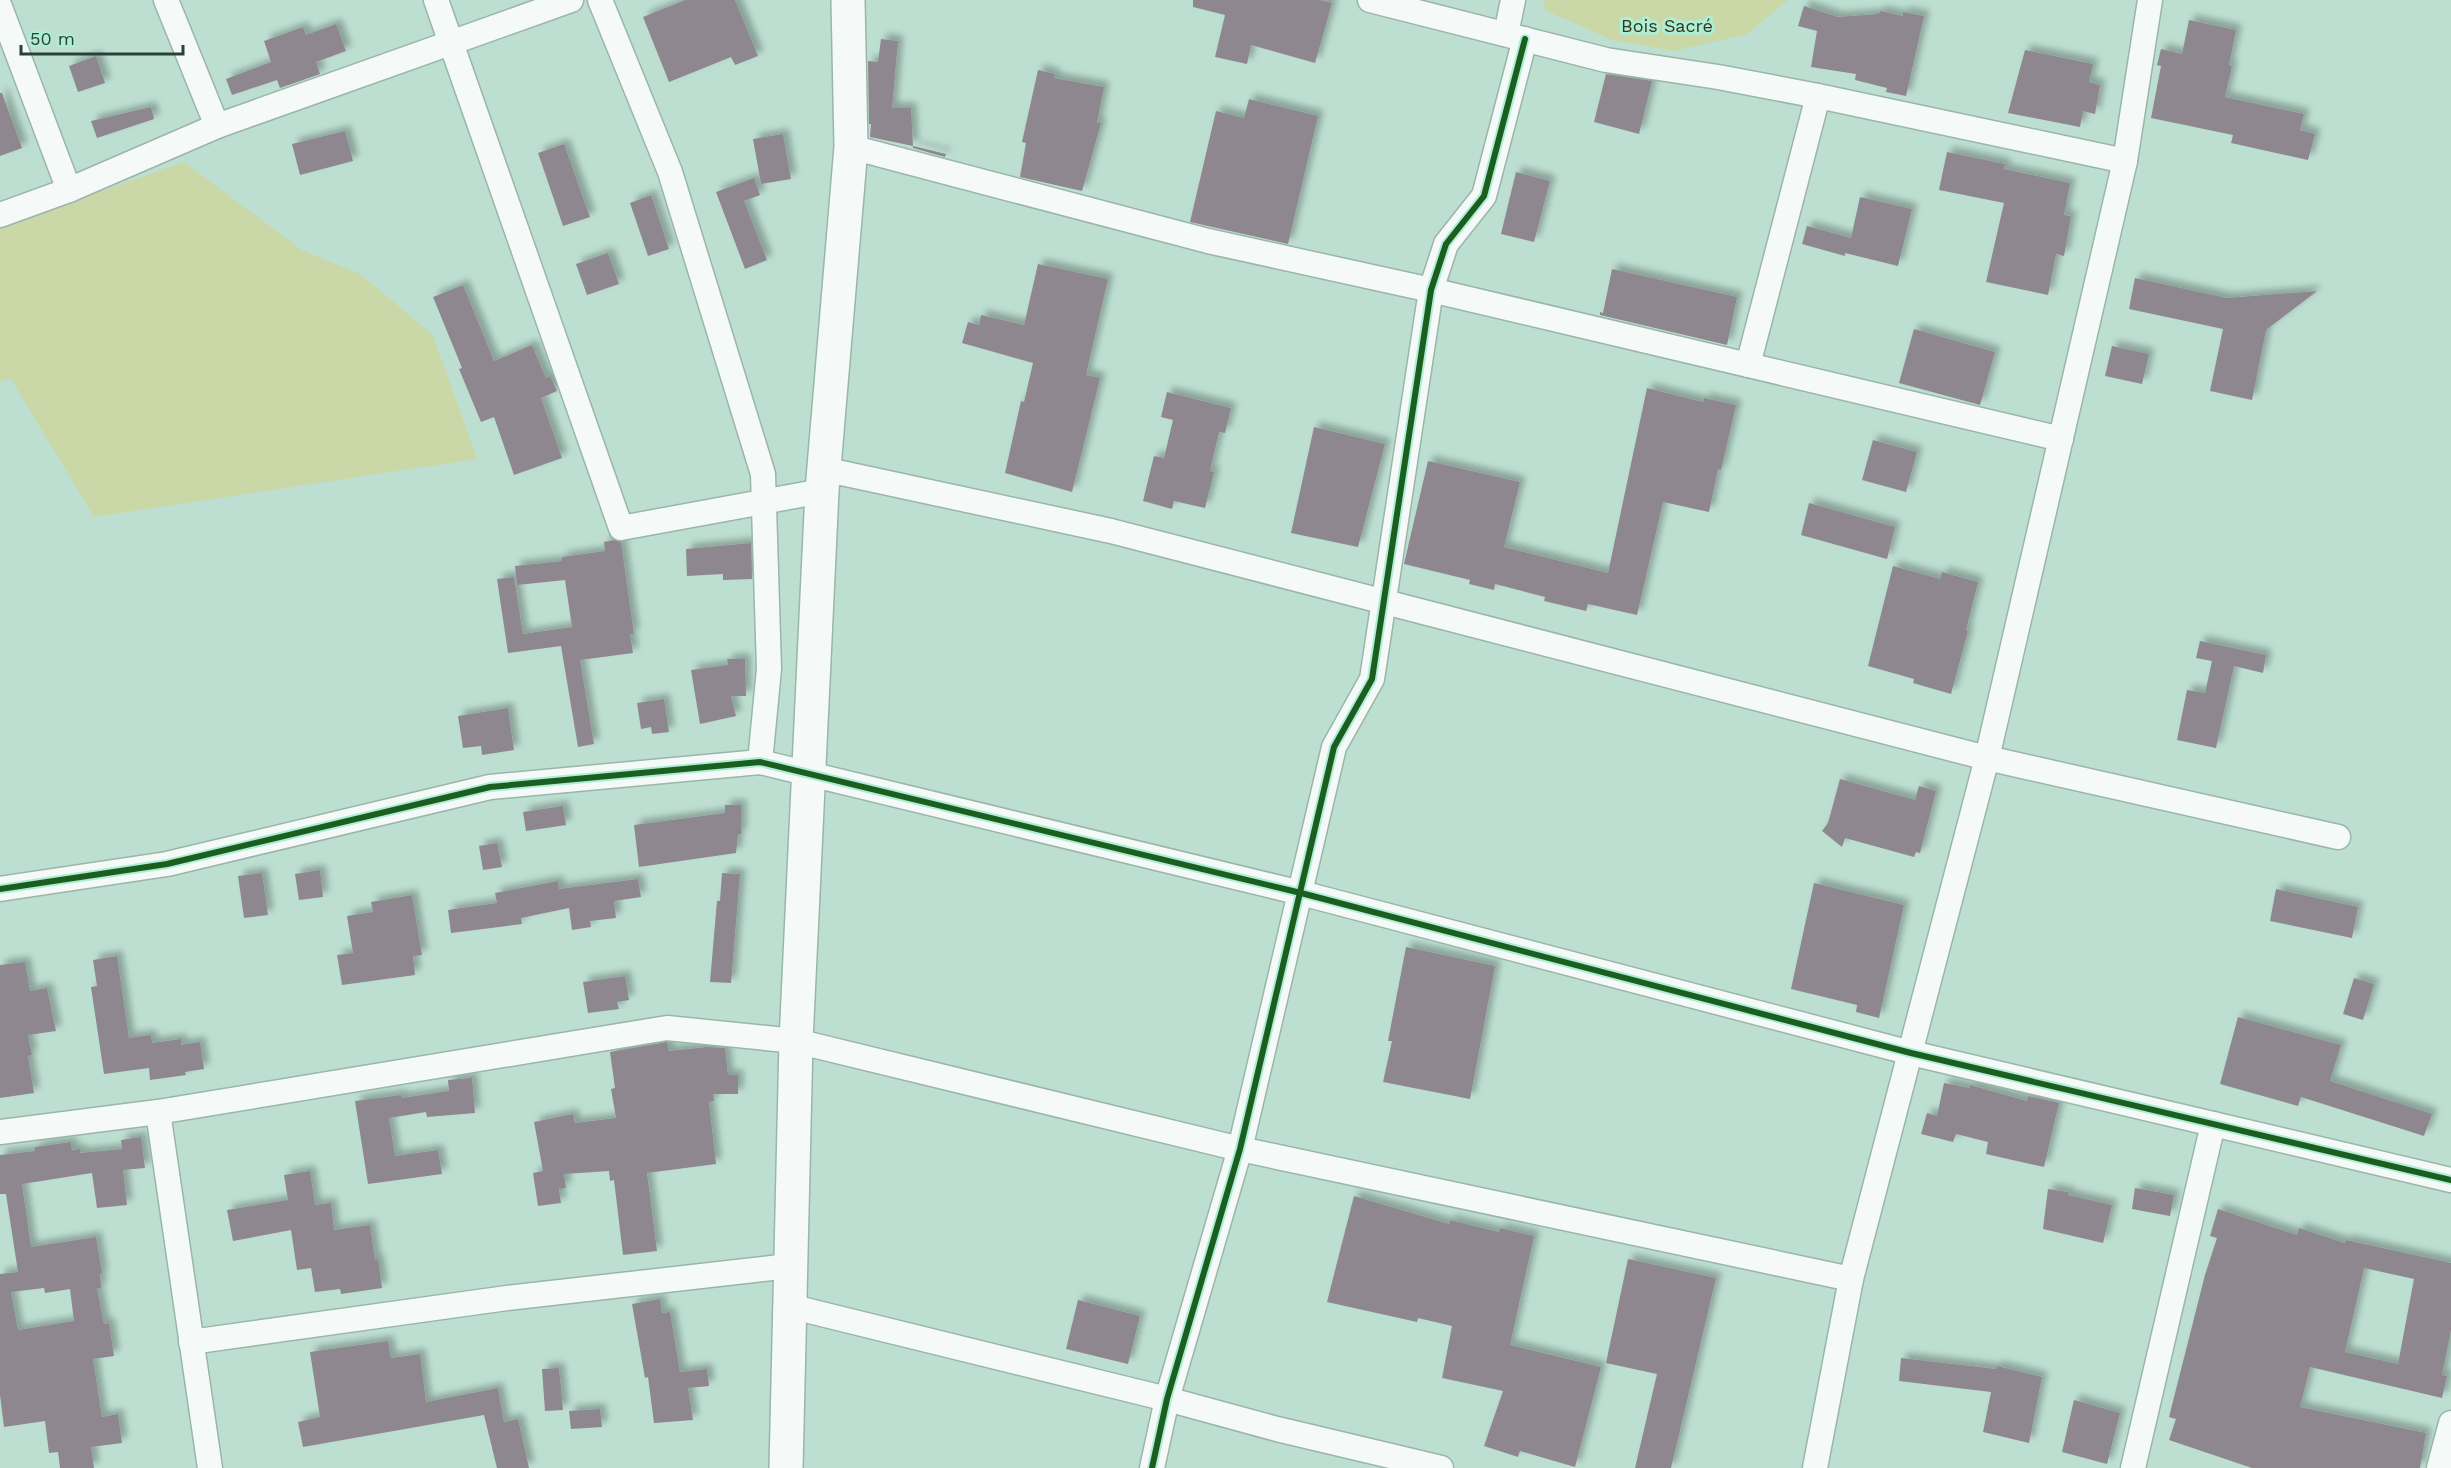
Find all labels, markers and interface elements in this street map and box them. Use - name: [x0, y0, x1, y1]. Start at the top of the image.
- park label: Bois Sacré: [1621, 15, 1713, 36]
- scale bar: [21, 18, 183, 56]
- text: 50 m: [30, 28, 75, 49]

